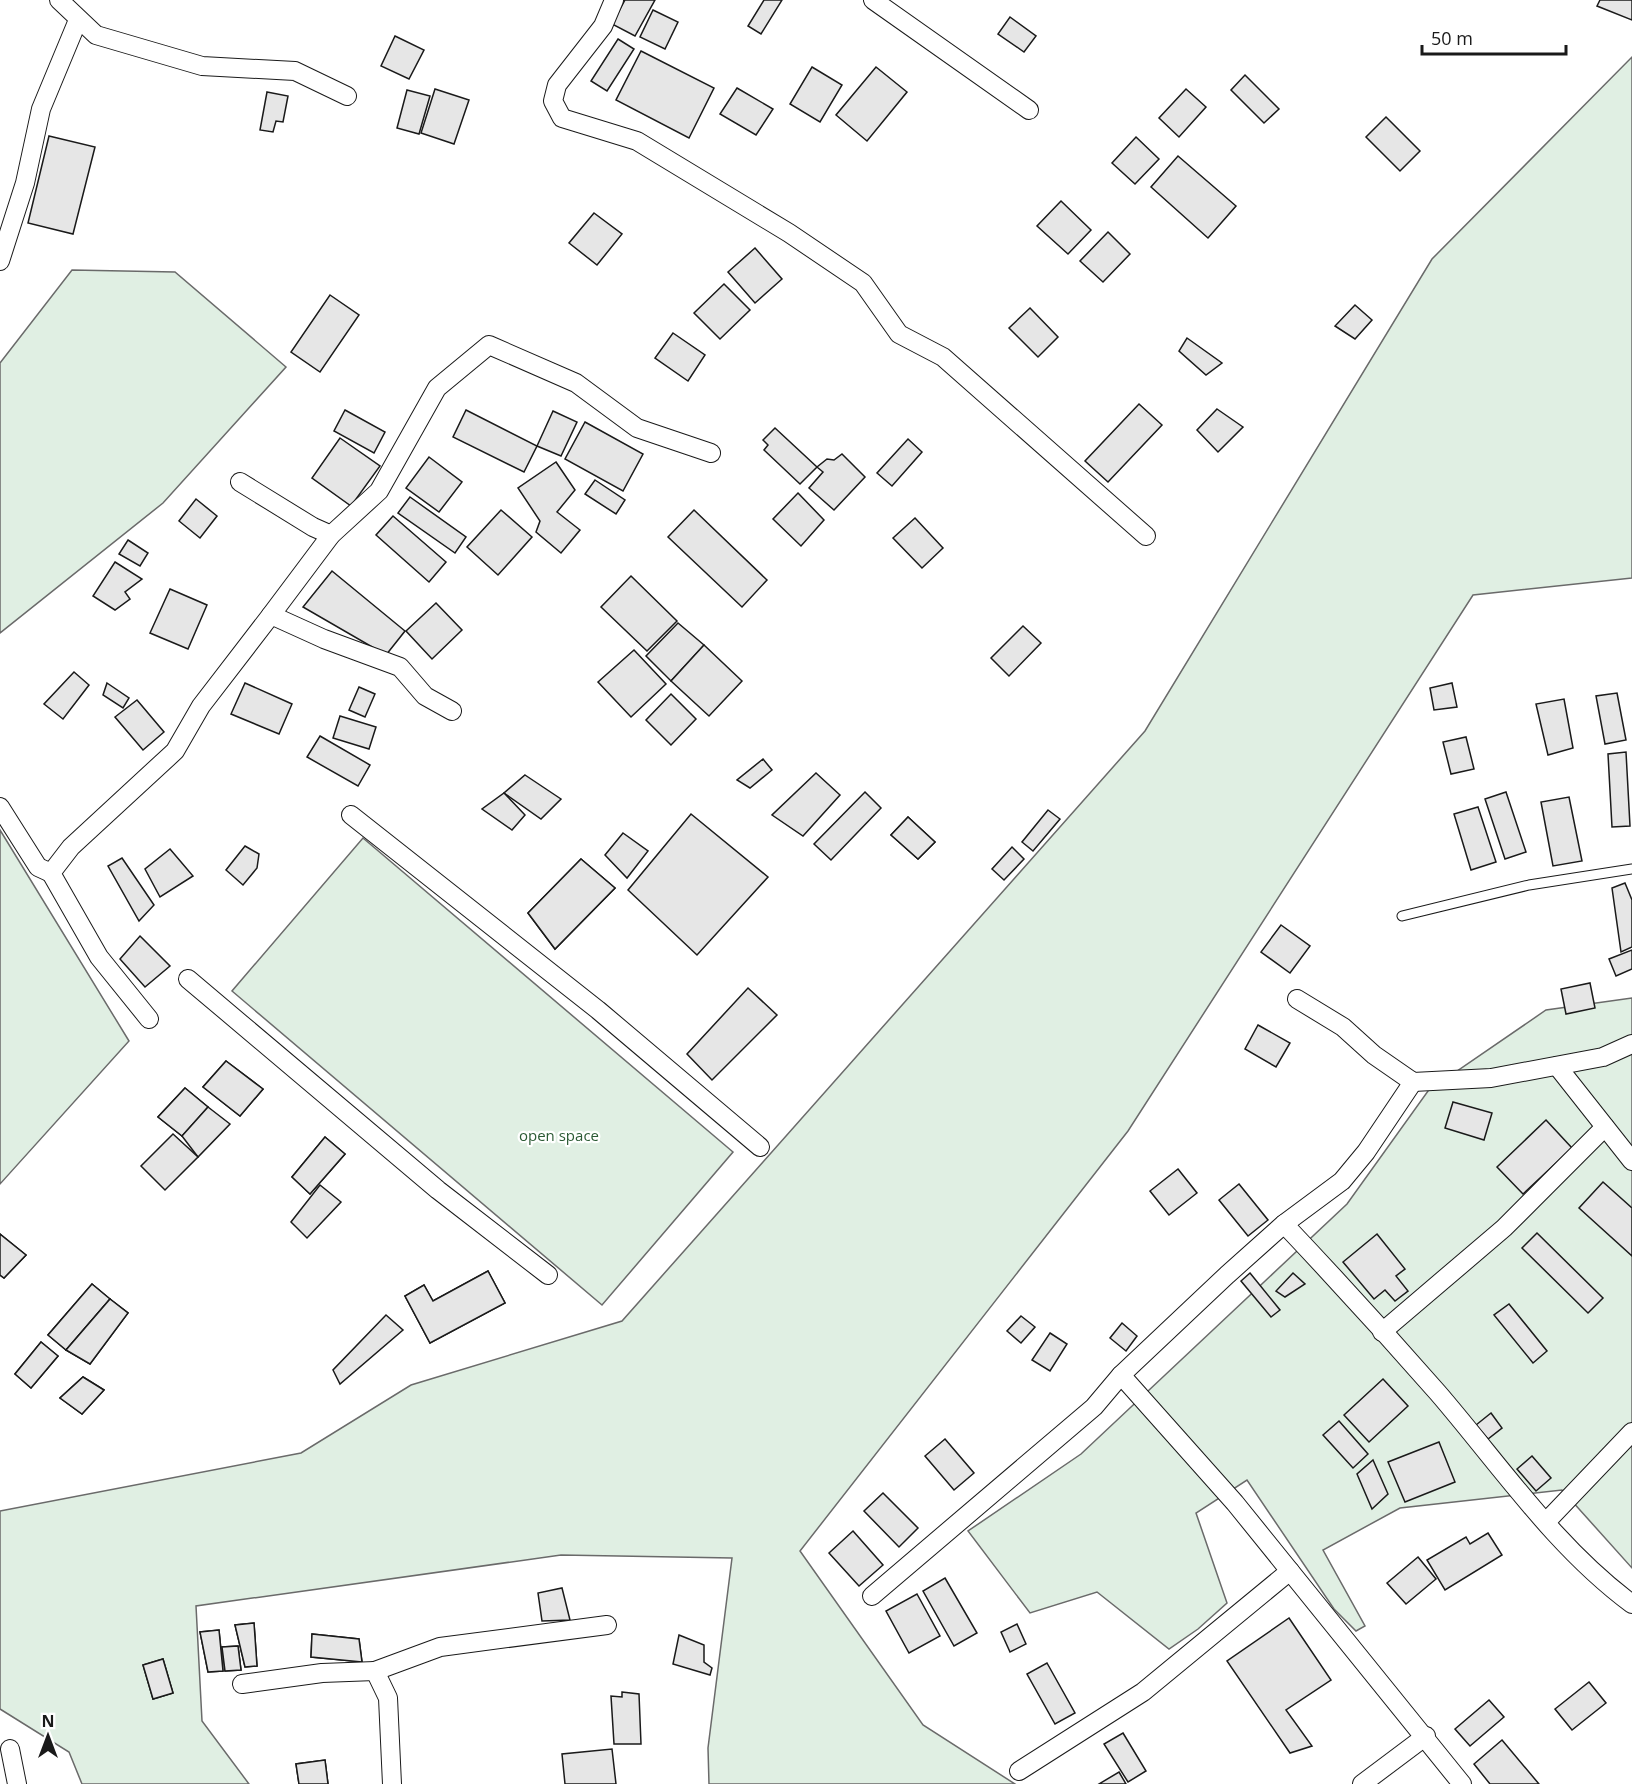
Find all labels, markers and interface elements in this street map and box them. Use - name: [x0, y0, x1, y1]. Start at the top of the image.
- scale bar: [1422, 18, 1566, 56]
- text: 50 m: [1431, 26, 1473, 50]
- park label: open space: [519, 1125, 599, 1145]
- north arrow: [18, 1706, 78, 1766]
- text: N: [41, 1710, 55, 1732]

